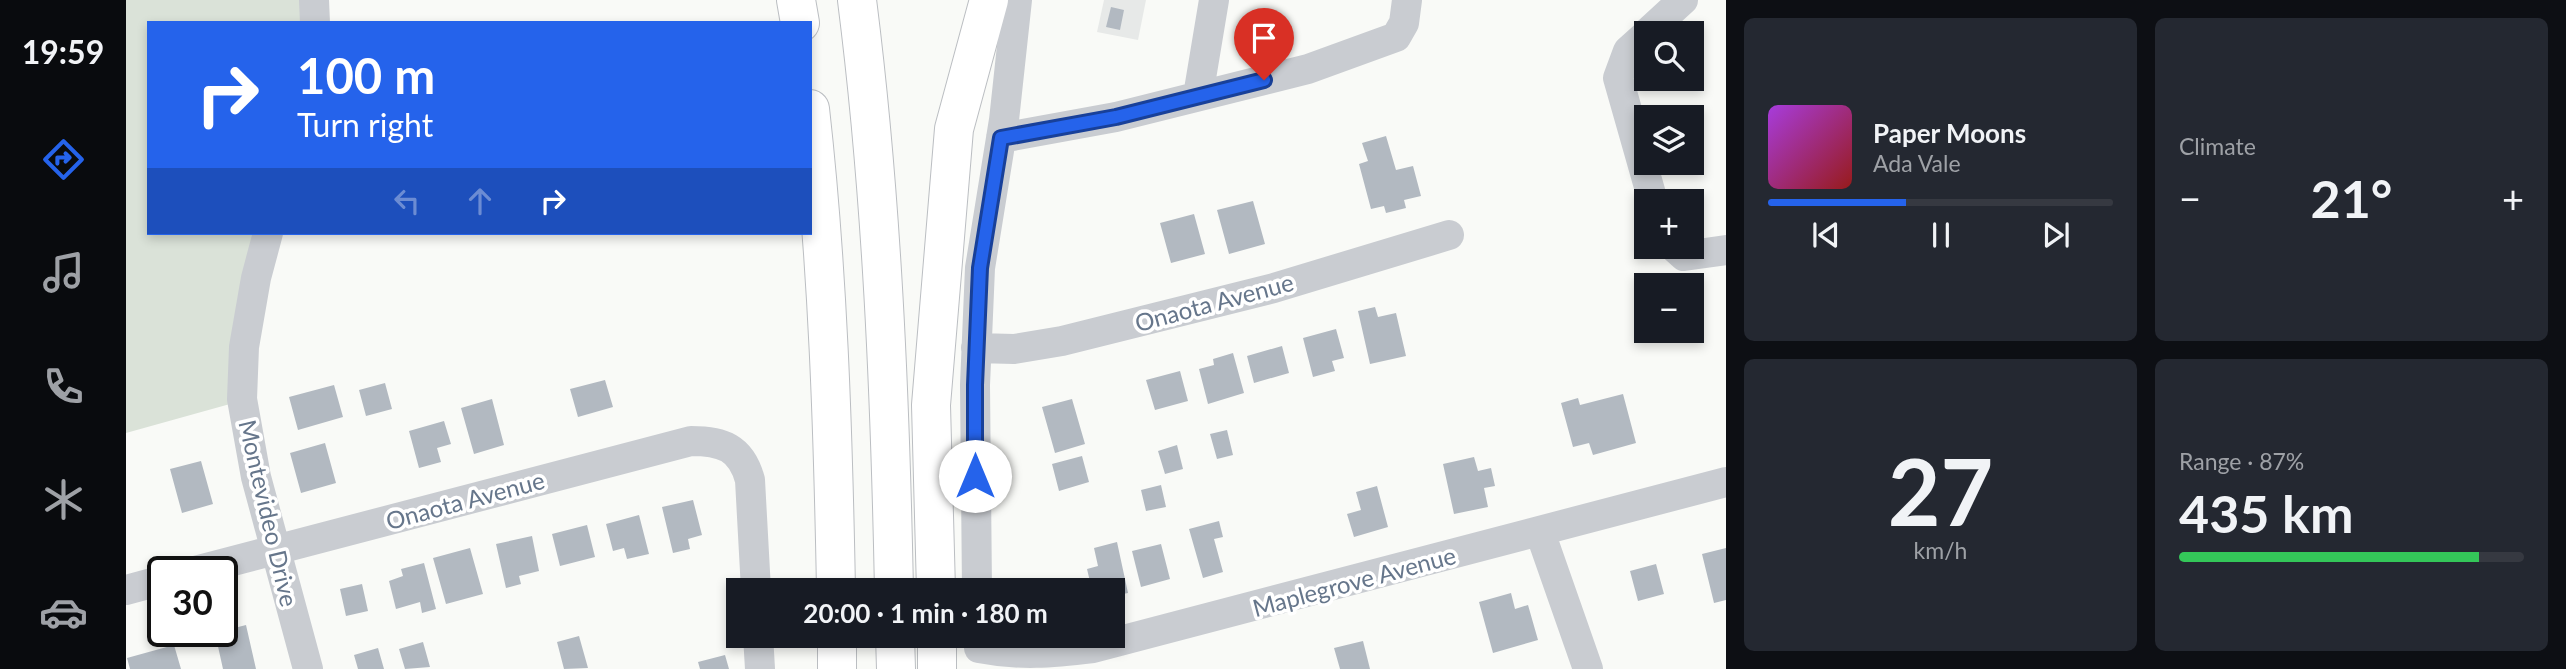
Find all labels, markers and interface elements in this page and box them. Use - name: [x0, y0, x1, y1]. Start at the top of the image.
- pin: [1234, 8, 1294, 80]
- icon: arrive: [1245, 19, 1283, 57]
- map controls: [1634, 21, 1704, 343]
- button: search: [1634, 21, 1704, 91]
- text: 19:59: [22, 32, 104, 71]
- text: 100 m: [297, 46, 435, 104]
- icon: right: [182, 49, 273, 140]
- text: Turn right: [297, 105, 433, 144]
- button: layers: [1634, 105, 1704, 175]
- text: Paper Moons: [1873, 117, 2026, 149]
- text: Climate: [2179, 132, 2256, 160]
- icon: directions: [39, 135, 88, 184]
- text: Ada Vale: [1873, 149, 1961, 177]
- text: 21°: [2311, 167, 2392, 229]
- text: −: [2179, 175, 2201, 221]
- text: +: [2502, 175, 2524, 221]
- icon: left: [388, 182, 426, 220]
- icon: ahead: [461, 182, 499, 220]
- icon: right: [534, 182, 572, 220]
- button: +: [1634, 189, 1704, 259]
- icon: previous: [1807, 216, 1845, 254]
- icon: pause: [1922, 216, 1960, 254]
- icon: next: [2037, 216, 2075, 254]
- icon: music: [39, 248, 88, 297]
- street label: Onaota Avenue: [1132, 267, 1296, 337]
- button: −: [1634, 273, 1704, 343]
- icon: phone: [39, 362, 88, 411]
- street label: Montevideo Drive: [233, 417, 305, 609]
- text: 27: [1888, 436, 1993, 545]
- position arrow: [938, 439, 1012, 513]
- text: Range · 87%: [2179, 447, 2304, 475]
- street label: Onaota Avenue: [383, 465, 547, 535]
- icon: climate: [39, 475, 88, 524]
- text: 435 km: [2179, 482, 2353, 544]
- text: km/h: [1914, 536, 1967, 564]
- street label: Maplegrove Avenue: [1249, 540, 1459, 622]
- speed limit sign: 30: [147, 556, 238, 647]
- icon: car: [39, 588, 88, 637]
- text: 20:00 · 1 min · 180 m: [803, 597, 1048, 629]

